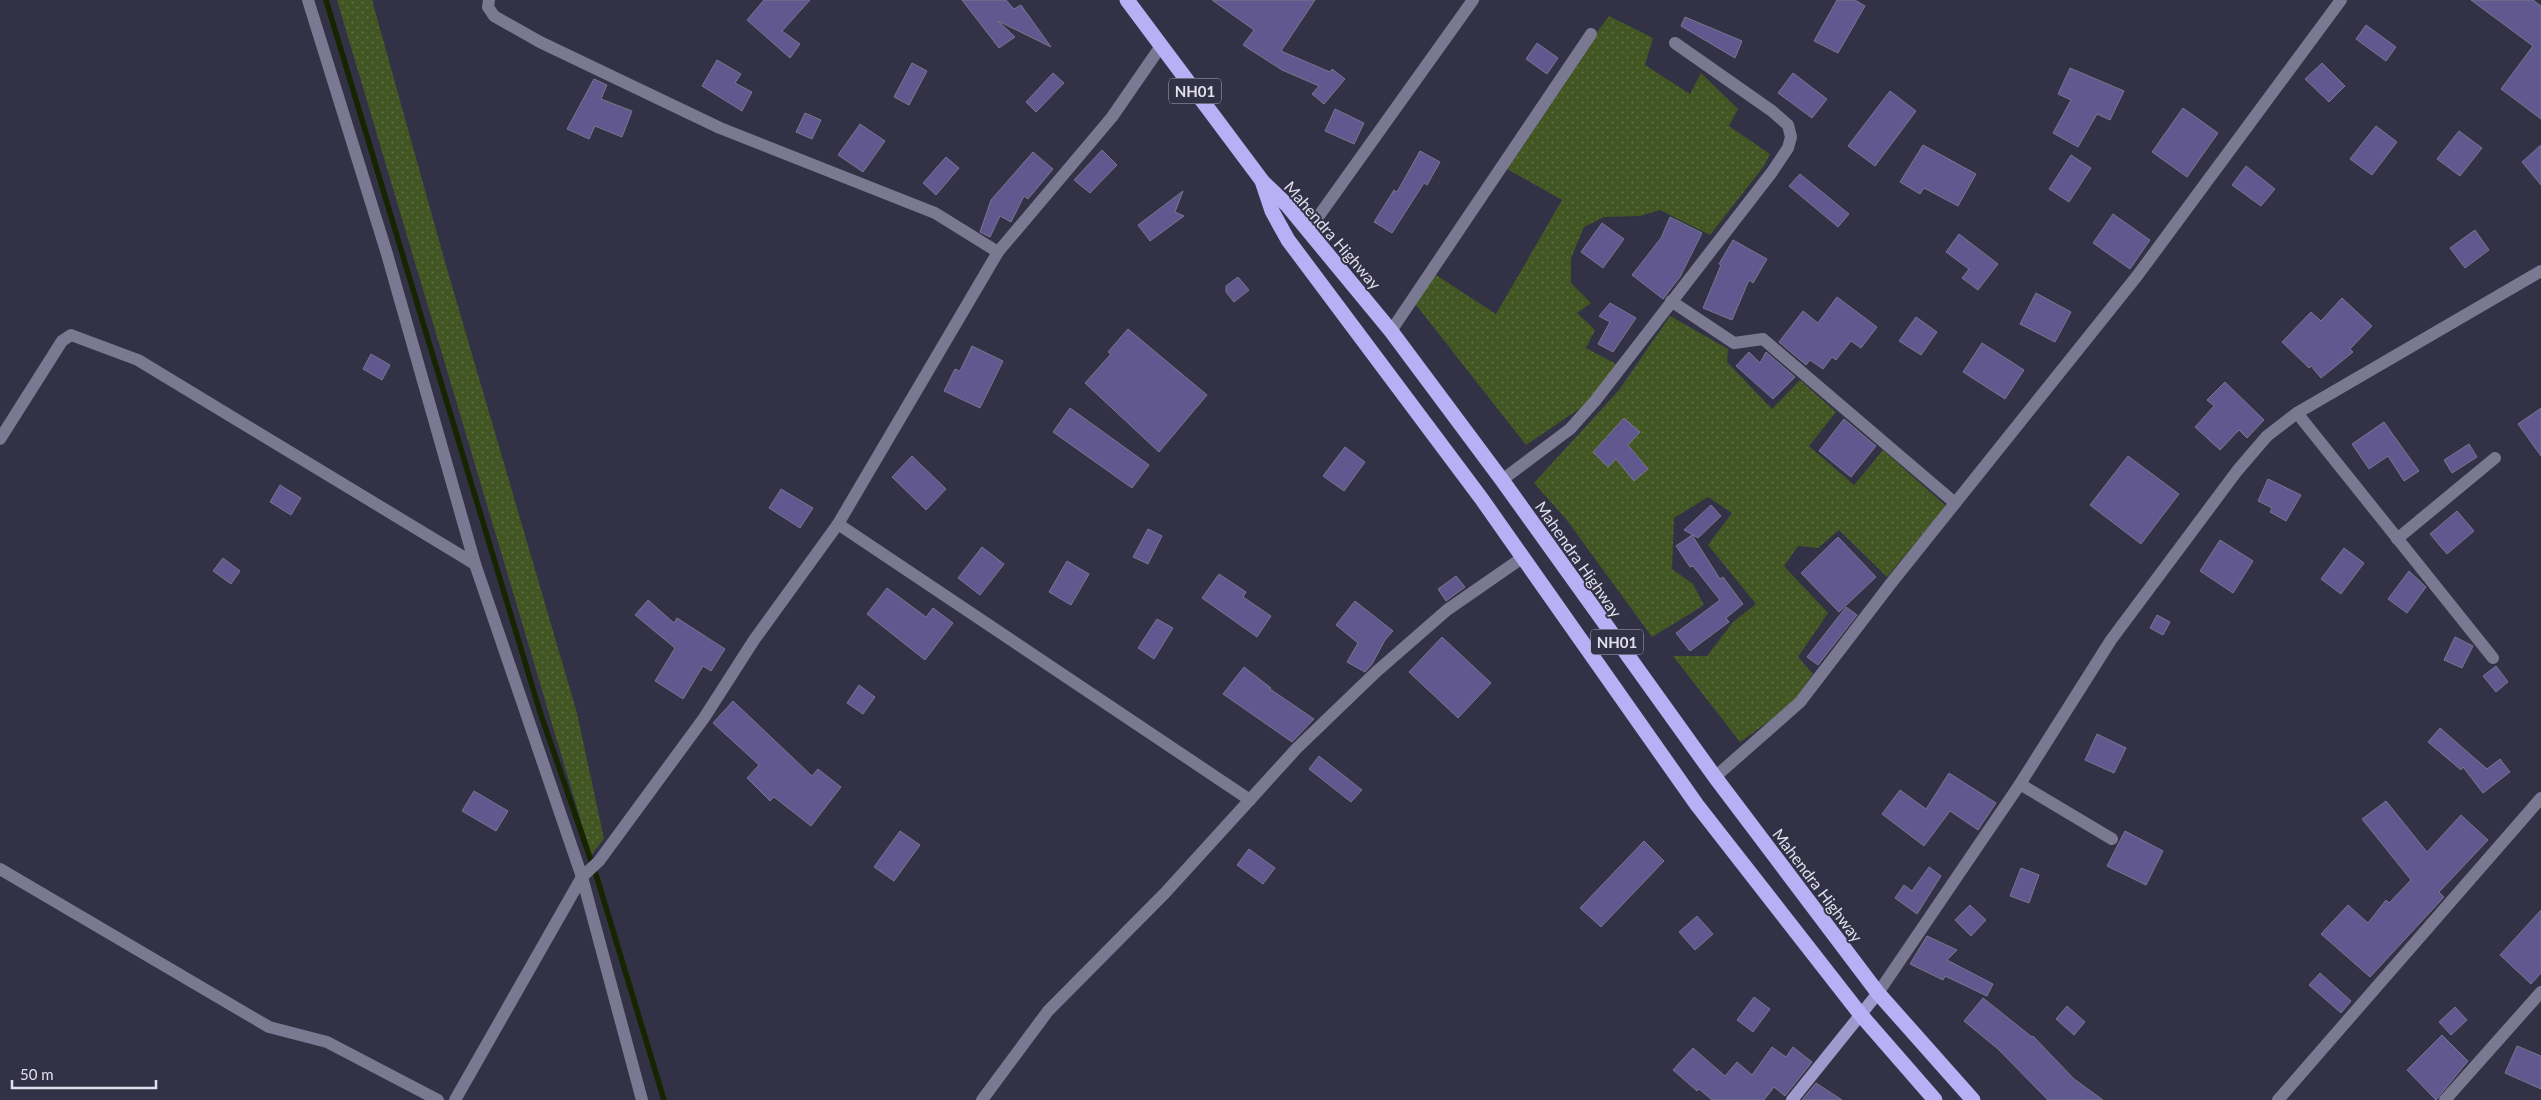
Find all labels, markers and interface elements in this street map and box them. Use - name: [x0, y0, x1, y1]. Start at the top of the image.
- road number: NH01: [1169, 78, 1221, 104]
- street label: Mahendra Highway: [1281, 177, 1386, 294]
- street label: Mahendra Highway: [1532, 497, 1627, 621]
- road number: NH01: [1591, 630, 1643, 654]
- street label: Mahendra Highway: [1769, 824, 1867, 946]
- scale bar: [12, 1058, 156, 1090]
- text: 50 m: [20, 1065, 54, 1083]

